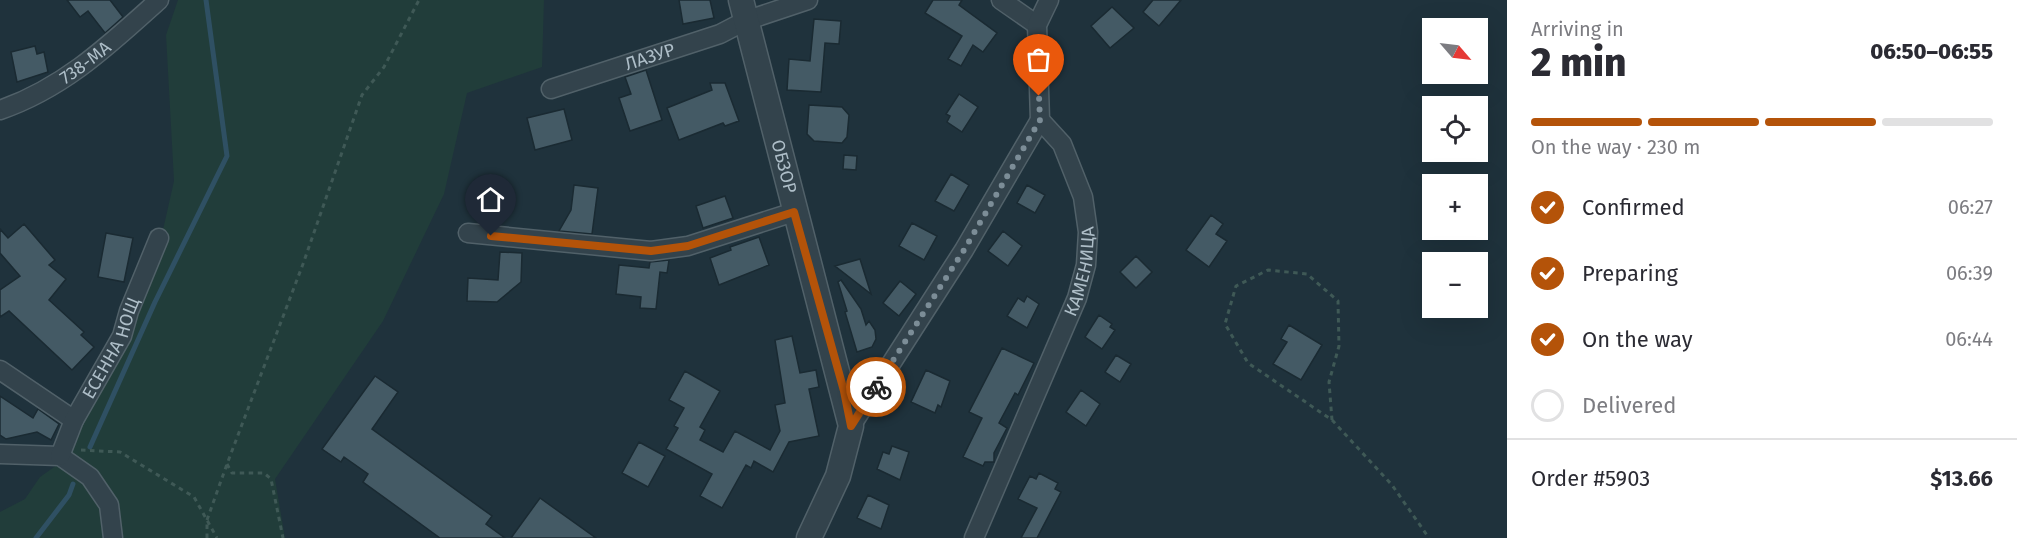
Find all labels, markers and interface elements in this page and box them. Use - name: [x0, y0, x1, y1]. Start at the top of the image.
- text: Arriving in: [1531, 17, 1624, 41]
- north arrow: [1422, 18, 1488, 84]
- map controls: [1422, 18, 1488, 318]
- pin: [1013, 34, 1064, 96]
- street label: 738-МА: [56, 36, 116, 89]
- street label: ЛАЗУР: [622, 38, 678, 75]
- text: 06:50–06:55: [1870, 38, 1993, 65]
- text: 2 min: [1531, 40, 1627, 86]
- icon: bag: [1022, 43, 1055, 76]
- button: locate: [1422, 96, 1488, 162]
- text: On the way · 230 m: [1531, 135, 1700, 159]
- street label: ОБЗОР: [767, 137, 801, 196]
- pin: [465, 174, 516, 236]
- button: +: [1422, 174, 1488, 240]
- icon: home: [474, 183, 507, 216]
- icon: check: [1531, 191, 1564, 224]
- text: Confirmed: [1582, 194, 1685, 221]
- text: 06:27: [1948, 195, 1993, 219]
- street label: КАМЕНИЦА: [1059, 225, 1100, 320]
- button: −: [1422, 252, 1488, 318]
- icon: check: [1531, 257, 1564, 290]
- text: Preparing: [1582, 260, 1678, 287]
- text: 06:39: [1946, 261, 1993, 285]
- street label: ЕСЕННА НОЩ: [77, 294, 145, 403]
- icon: check: [1531, 323, 1564, 356]
- text: On the way: [1582, 326, 1693, 353]
- text: 06:44: [1945, 327, 1993, 351]
- courier: [846, 357, 906, 417]
- icon: bike: [860, 371, 893, 404]
- text: Delivered: [1582, 392, 1677, 419]
- text: Order #5903: [1531, 465, 1650, 492]
- text: $13.66: [1930, 465, 1993, 492]

